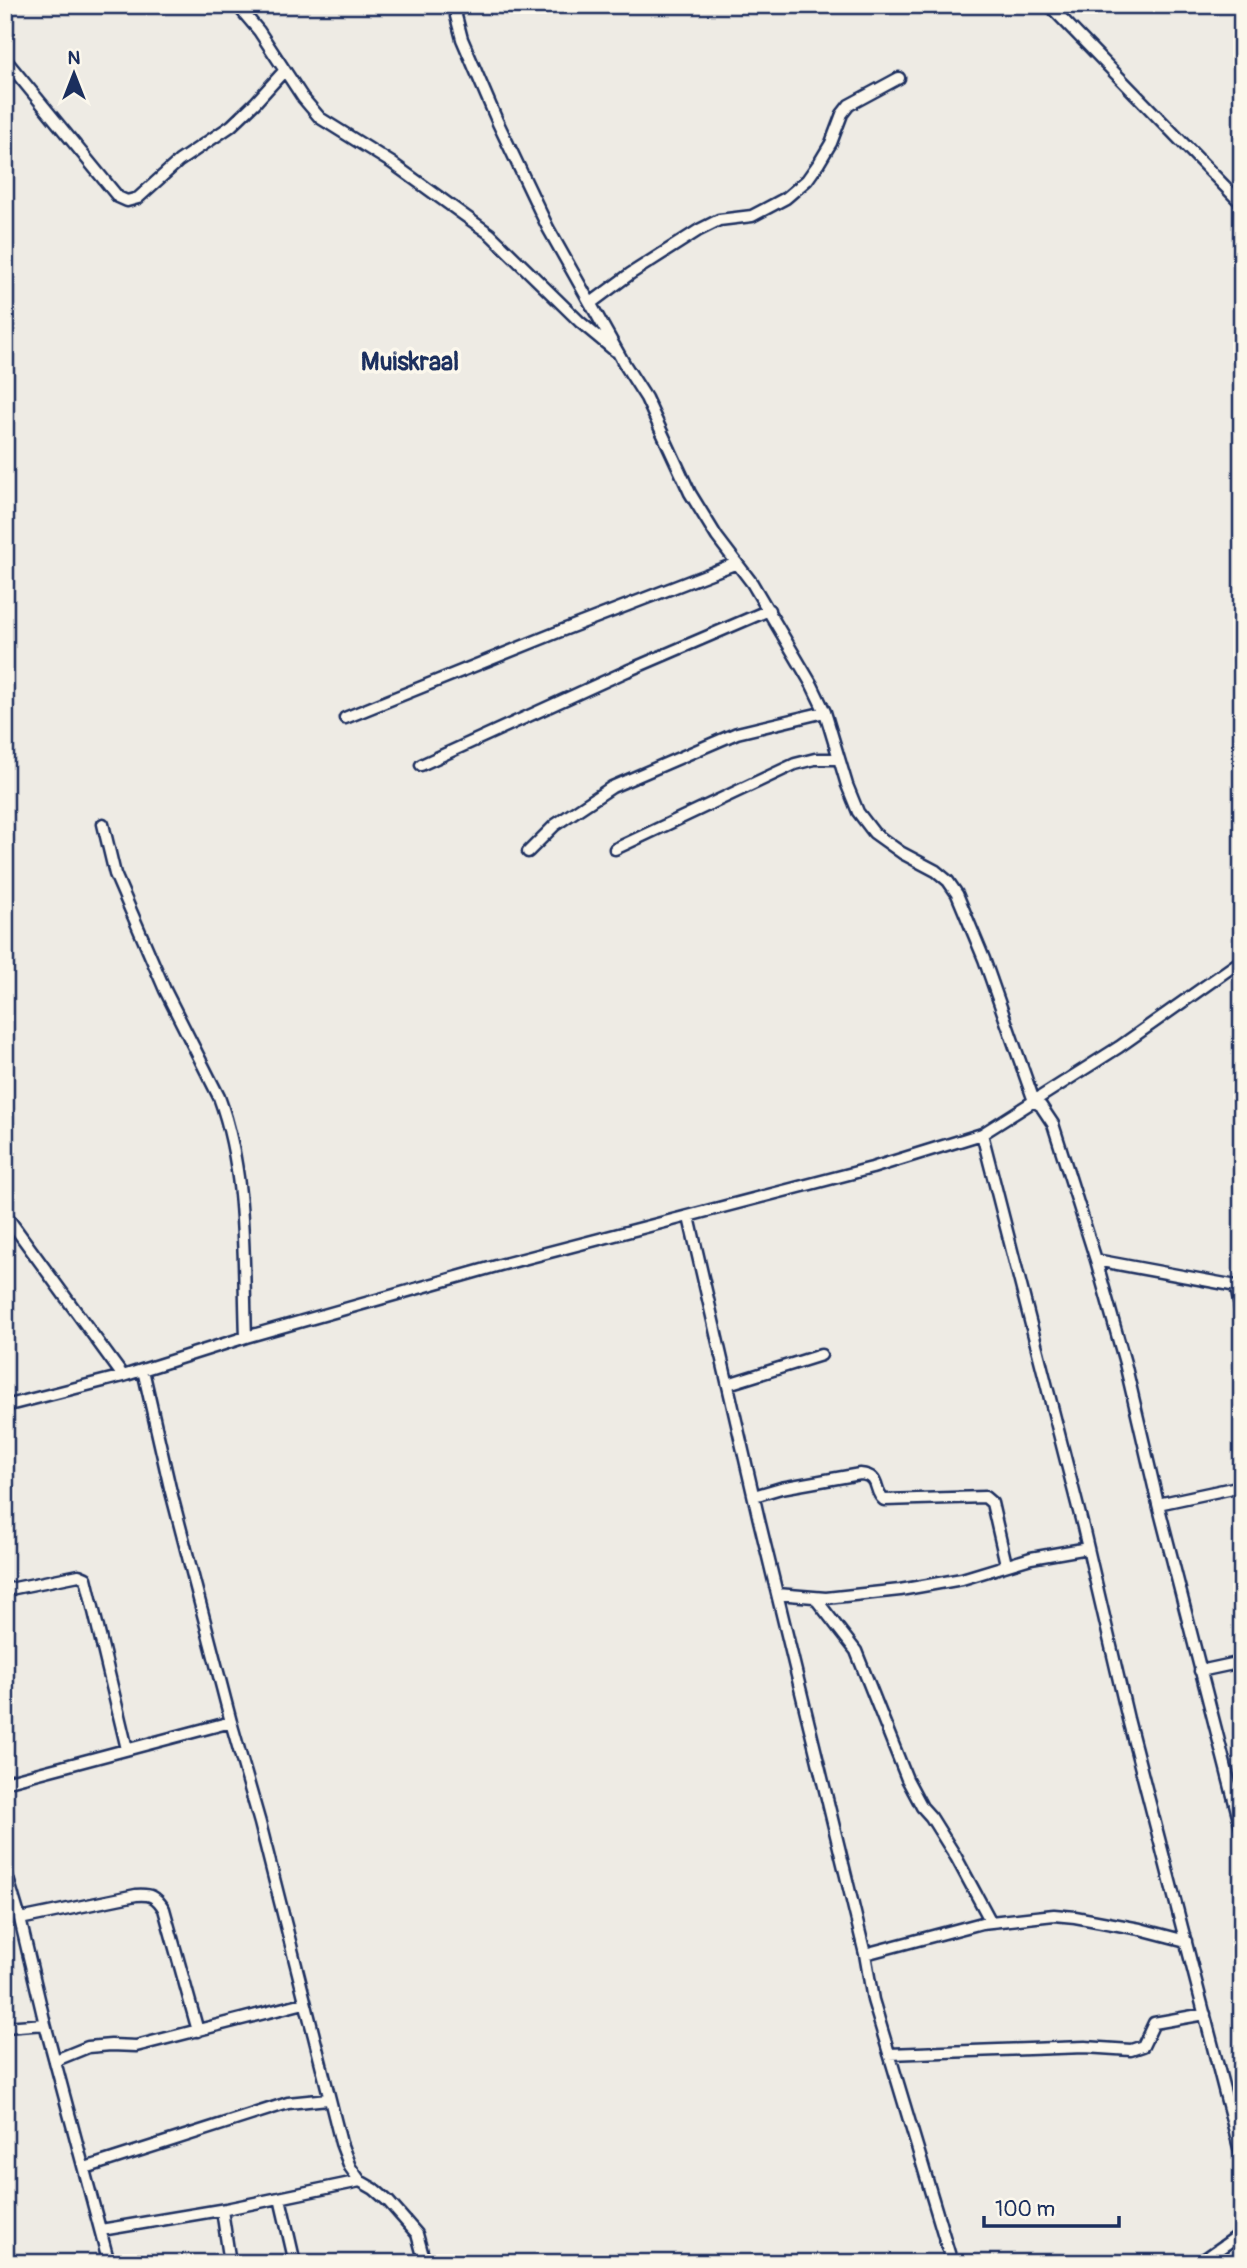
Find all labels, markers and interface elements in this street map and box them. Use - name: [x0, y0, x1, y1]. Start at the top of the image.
- north arrow: [38, 38, 108, 108]
- text: N: [68, 46, 81, 70]
- district label: Muiskraal: [361, 346, 459, 378]
- scale bar: [984, 2184, 1119, 2228]
- text: 100 m: [995, 2196, 1055, 2223]

